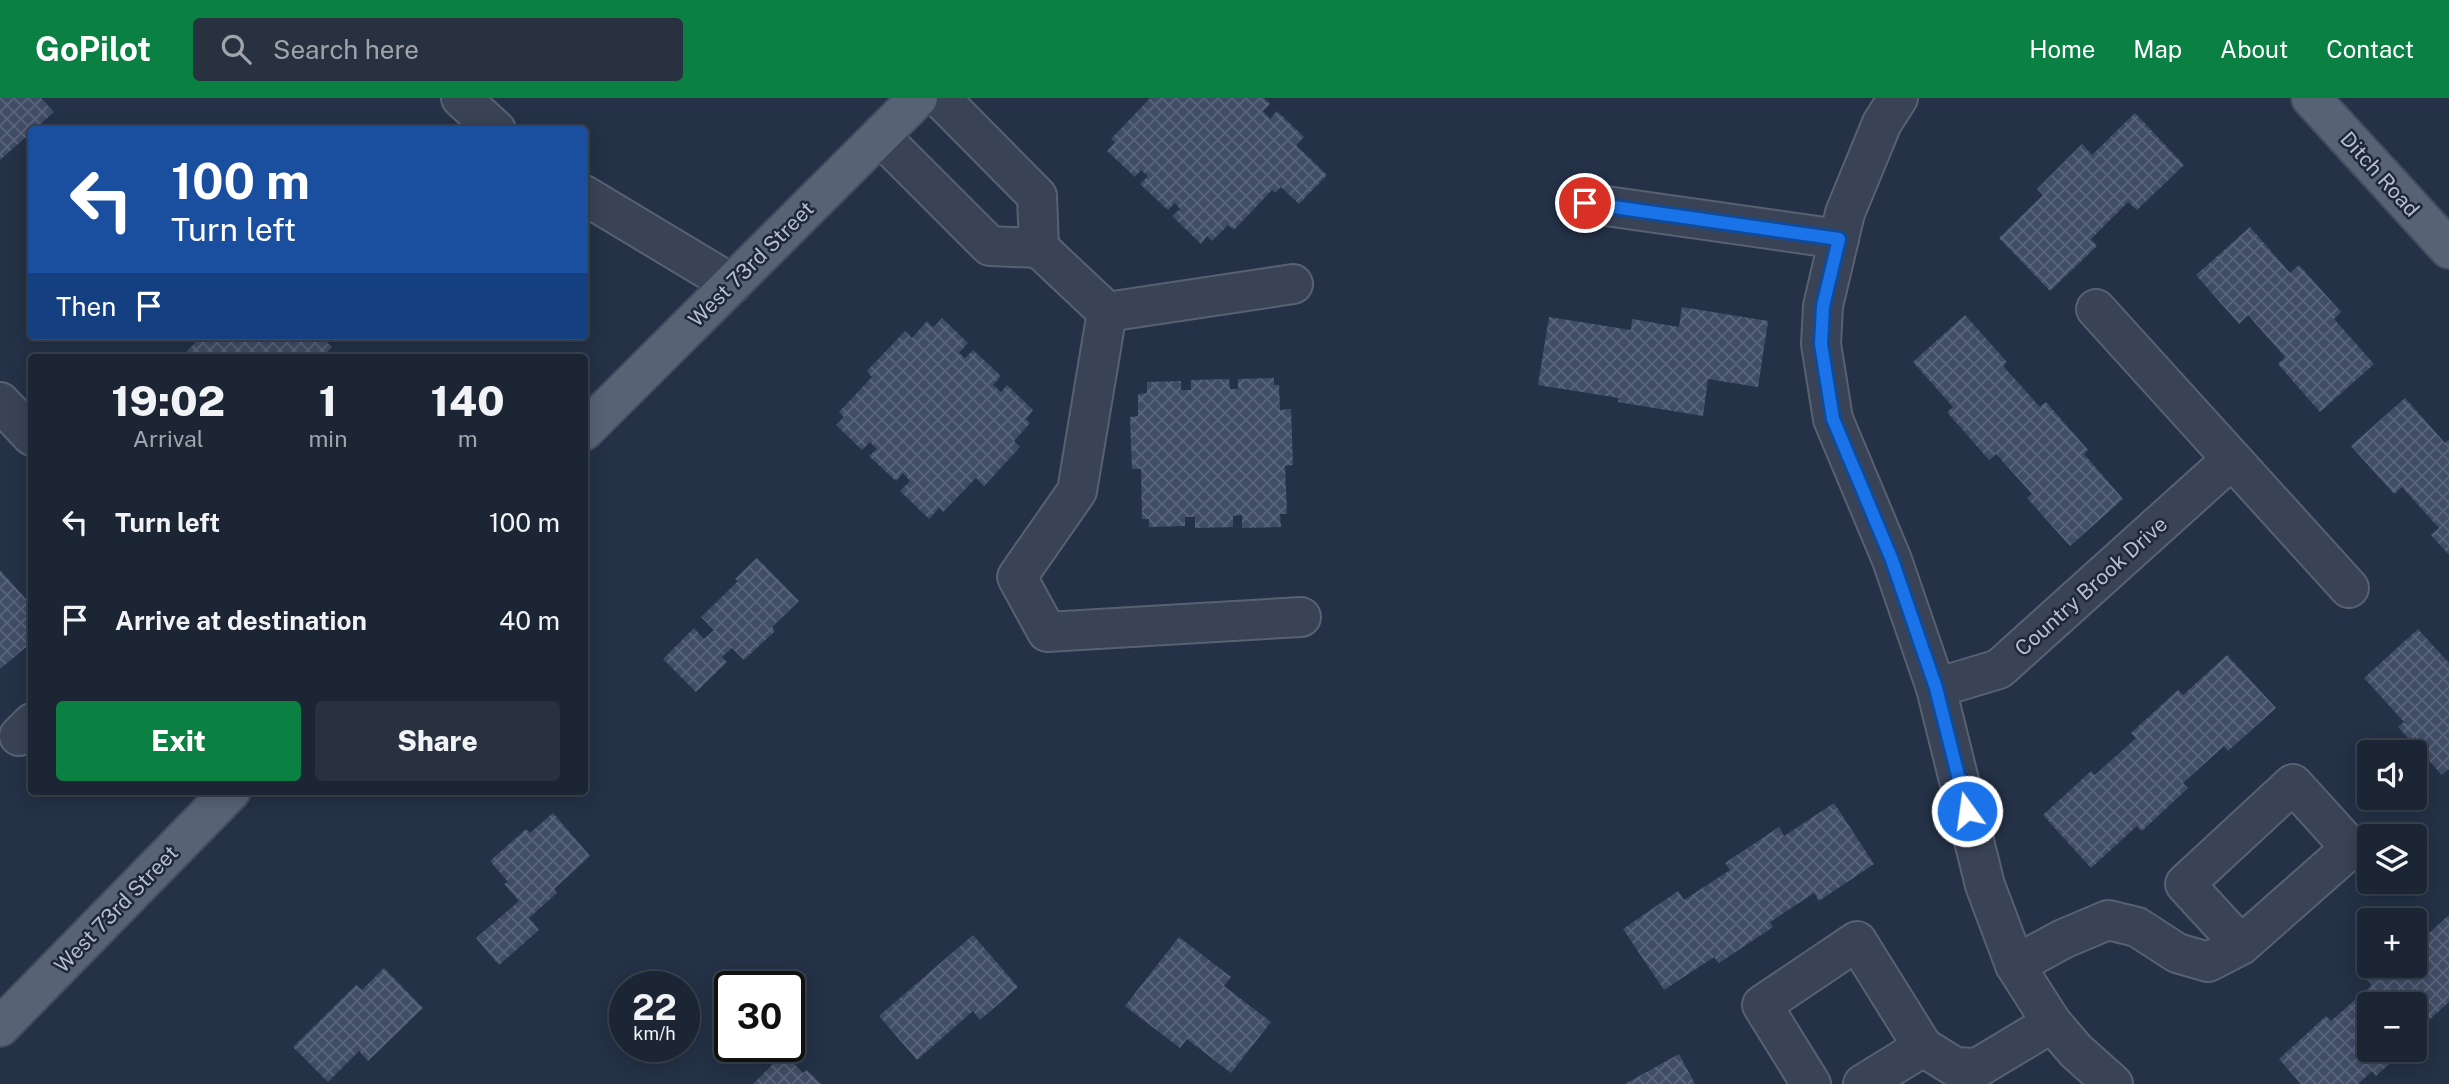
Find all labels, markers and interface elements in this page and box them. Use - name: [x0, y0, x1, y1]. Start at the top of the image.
- search box: [193, 18, 683, 81]
- text: GoPilot: [35, 30, 151, 68]
- icon: search: [217, 30, 255, 68]
- text: Search here: [273, 34, 419, 65]
- text: Home: [2029, 35, 2095, 63]
- text: Map: [2133, 35, 2182, 63]
- text: About: [2220, 35, 2288, 63]
- text: Contact: [2326, 35, 2414, 63]
- street label: Ditch Road: [2335, 126, 2425, 222]
- text: 100 m: [171, 152, 310, 210]
- icon: left: [56, 154, 147, 245]
- pin: [1555, 173, 1615, 233]
- icon: arrive: [1566, 184, 1604, 222]
- street label: West 73rd Street: [683, 196, 819, 332]
- text: Turn left: [171, 211, 296, 248]
- icon: arrive: [130, 287, 168, 325]
- text: Then: [56, 291, 116, 322]
- text: 19:02: [111, 376, 225, 425]
- text: 1: [319, 376, 337, 425]
- text: 140: [431, 376, 505, 425]
- text: Arrival: [133, 425, 204, 452]
- text: min: [308, 425, 347, 452]
- text: m: [458, 425, 478, 452]
- icon: left: [56, 503, 94, 541]
- text: Turn left: [115, 507, 220, 538]
- text: 100 m: [489, 507, 560, 538]
- street label: Country Brook Drive: [2010, 511, 2172, 661]
- icon: arrive: [56, 601, 94, 639]
- text: Arrive at destination: [115, 605, 367, 636]
- text: 40 m: [499, 605, 560, 636]
- button: Exit: [56, 701, 301, 781]
- button: Share: [315, 701, 560, 781]
- map controls: [2357, 740, 2427, 1062]
- button: sound: [2357, 740, 2427, 810]
- position arrow: [1930, 774, 2004, 848]
- button: layers: [2357, 824, 2427, 894]
- street label: West 73rd Street: [49, 840, 183, 978]
- button: +: [2357, 908, 2427, 978]
- speed limit sign: 30: [714, 971, 805, 1062]
- text: 22: [632, 987, 677, 1028]
- button: −: [2357, 992, 2427, 1062]
- text: km/h: [633, 1023, 676, 1044]

